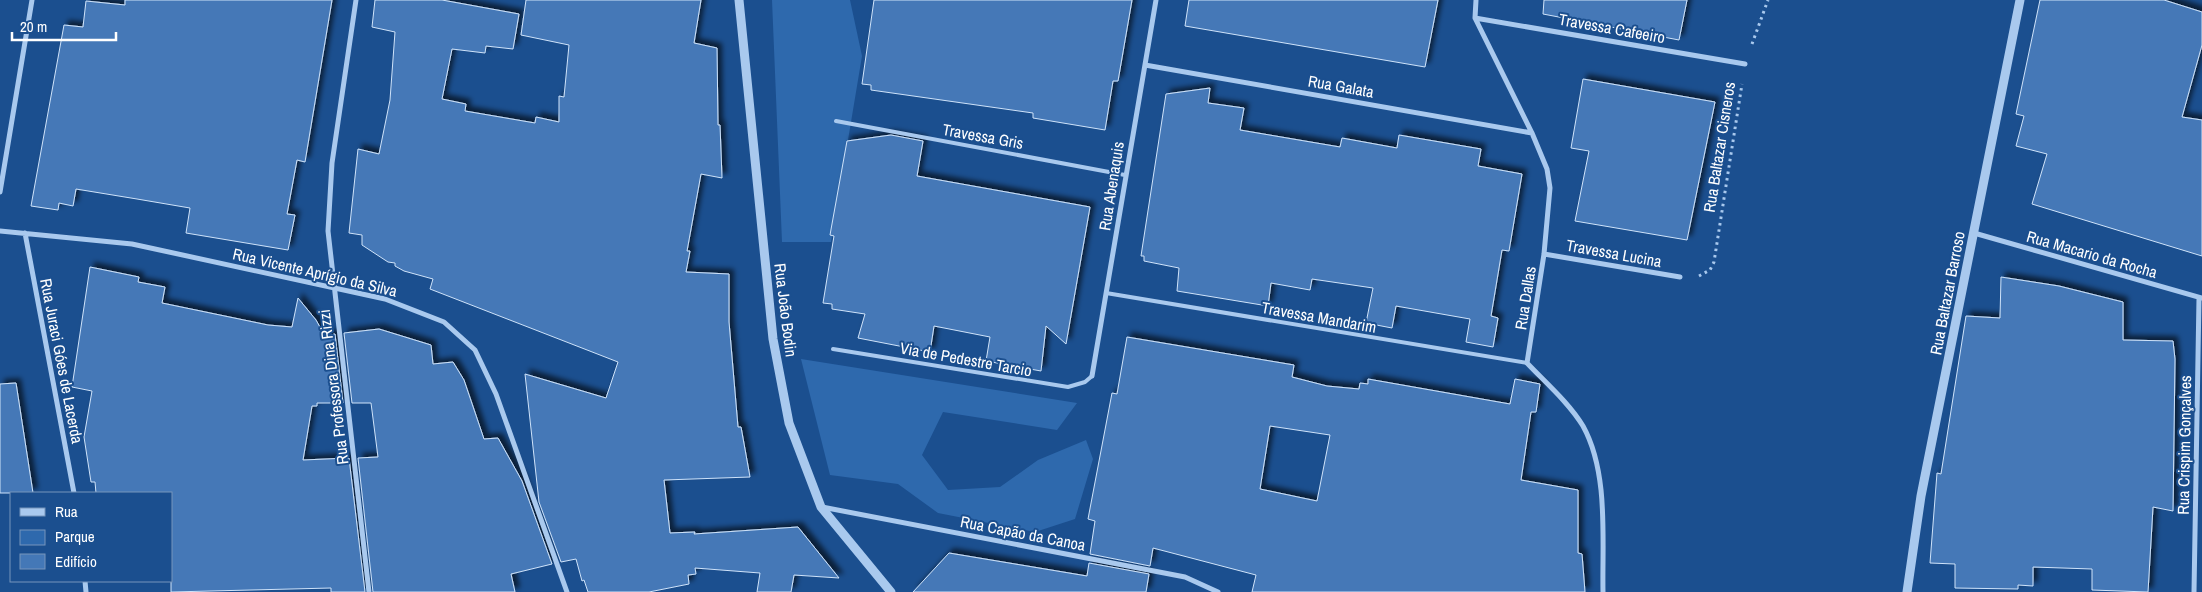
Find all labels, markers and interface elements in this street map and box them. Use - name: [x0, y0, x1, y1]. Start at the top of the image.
- street label: Travessa Cafeeiro: [1557, 8, 1667, 48]
- scale bar: [12, 10, 116, 42]
- text: 20 m: [20, 16, 47, 37]
- street label: Rua Galata: [1306, 69, 1376, 103]
- street label: Rua Baltazar Cisneros: [1698, 80, 1740, 214]
- street label: Travessa Gris: [941, 118, 1025, 154]
- street label: Rua Abenaquis: [1093, 140, 1129, 232]
- street label: Rua Macario da Rocha: [2024, 225, 2161, 283]
- street label: Rua Baltazar Barroso: [1924, 229, 1970, 357]
- street label: Travessa Lucina: [1565, 234, 1664, 272]
- street label: Rua Vicente Aprígio da Silva: [231, 242, 400, 302]
- street label: Rua João Bodin: [769, 262, 803, 358]
- street label: Rua Dallas: [1509, 265, 1541, 331]
- street label: Rua Juraci Góes de Lacerda: [35, 277, 89, 446]
- street label: Travessa Mandarim: [1260, 296, 1378, 338]
- street label: Rua Professora Dina Rizzi: [313, 308, 353, 466]
- street label: Via de Pedestre Tarcio: [898, 337, 1034, 381]
- street label: Rua Crispim Gonçalves: [2172, 375, 2196, 515]
- legend: [10, 492, 172, 582]
- text: Rua: [55, 501, 78, 522]
- street label: Rua Capão da Canoa: [959, 510, 1088, 556]
- text: Parque: [55, 526, 95, 547]
- text: Edifício: [55, 551, 97, 572]

